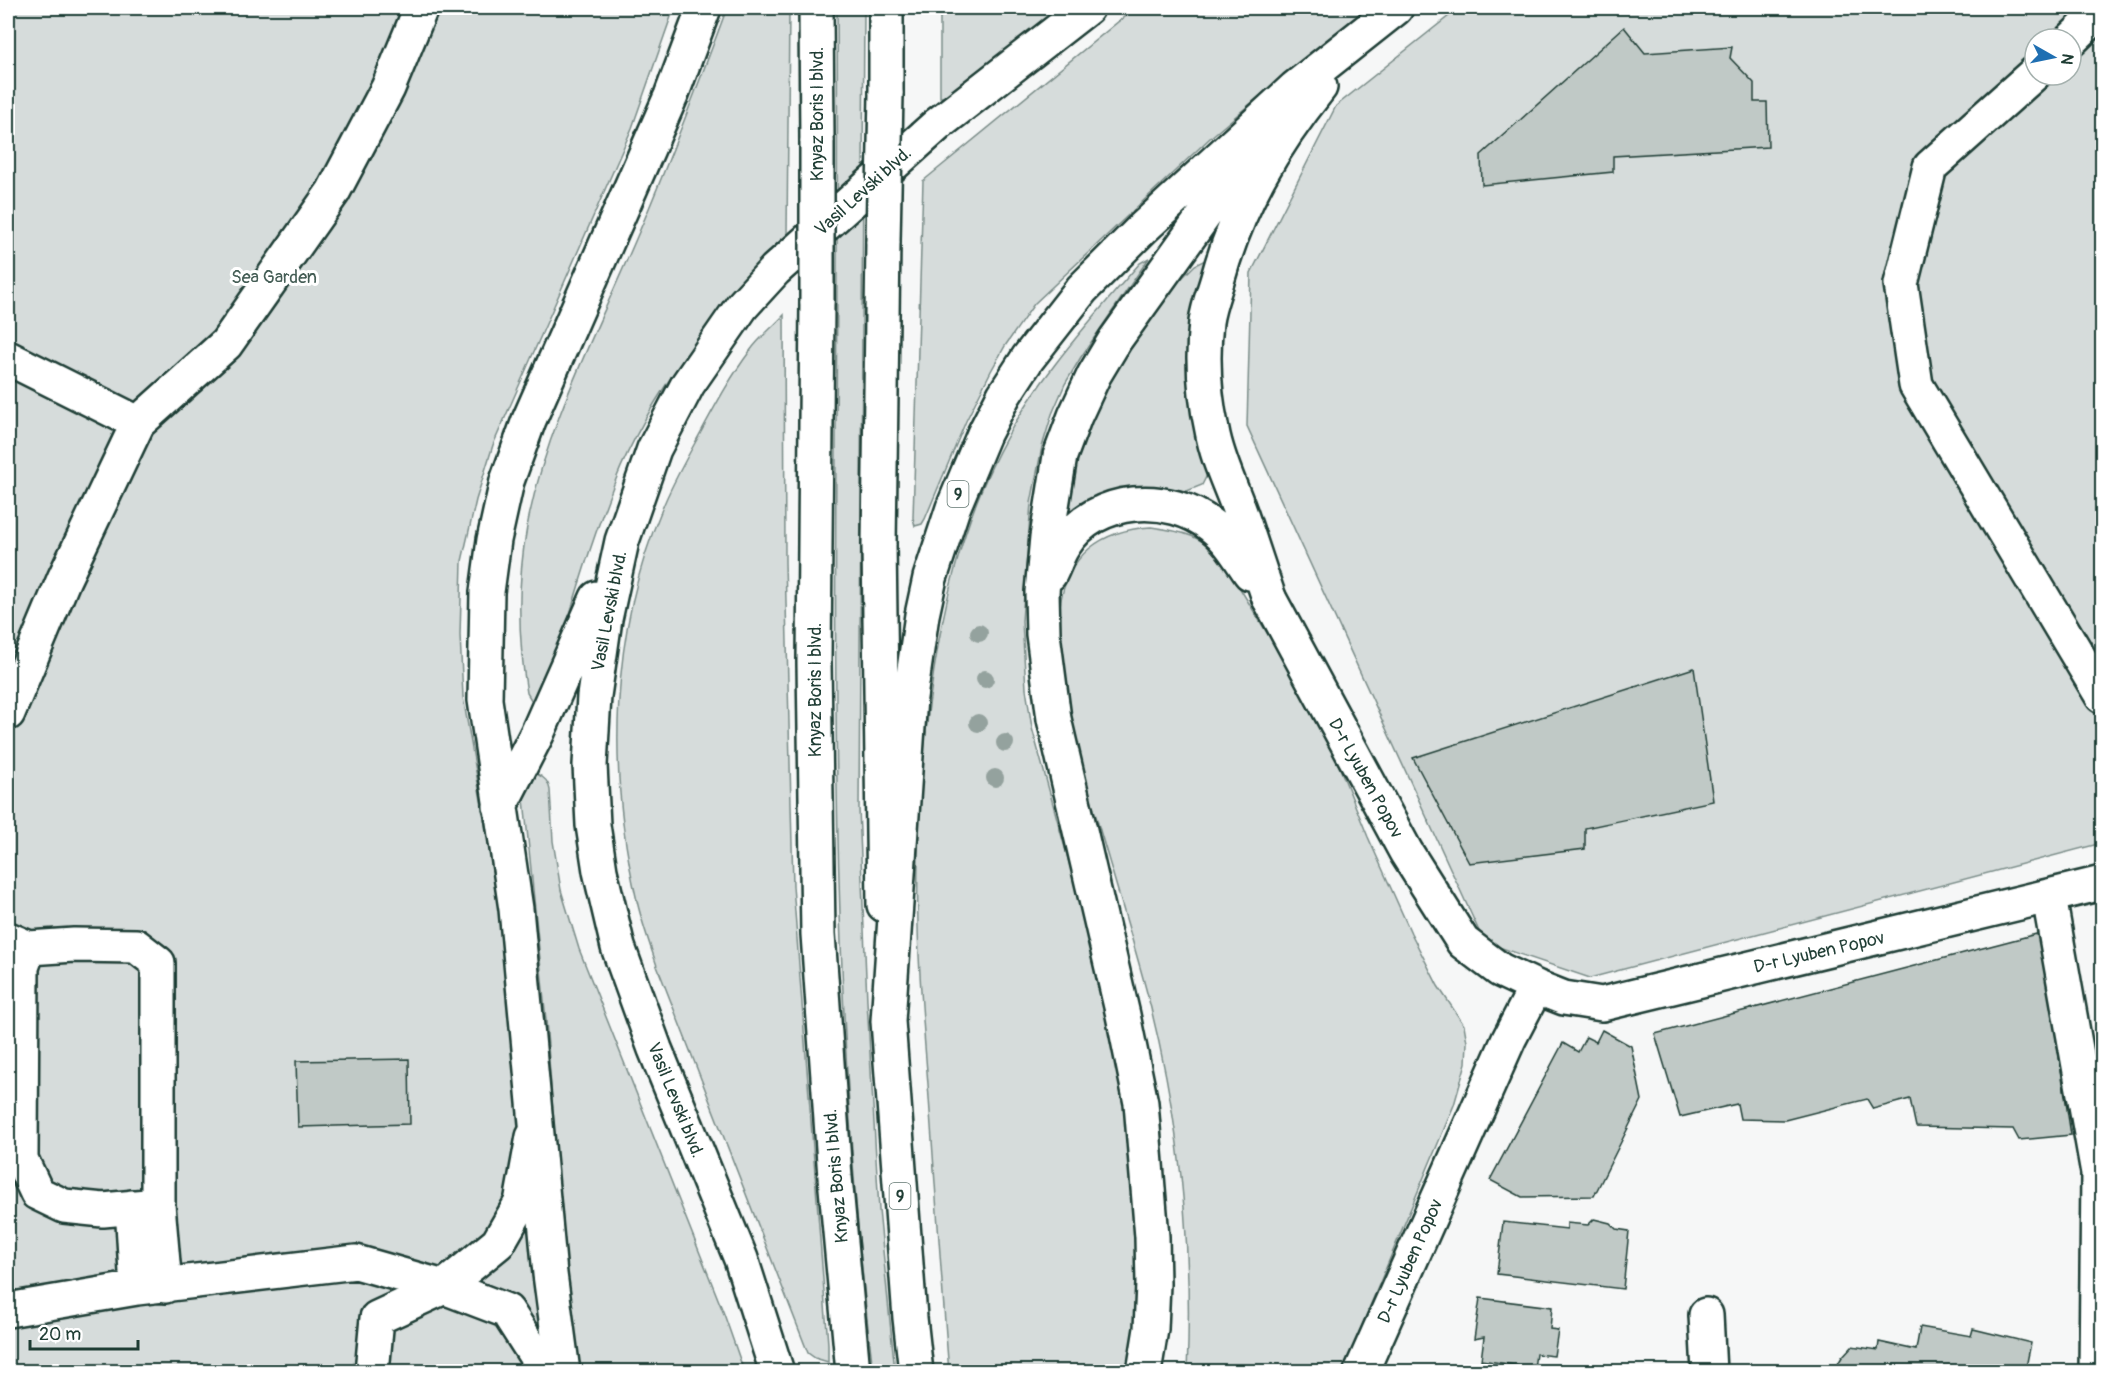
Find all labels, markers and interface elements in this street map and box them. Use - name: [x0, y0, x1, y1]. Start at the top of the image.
- north arrow: [2023, 27, 2083, 87]
- street label: Knyaz Boris I blvd.: [806, 47, 829, 181]
- text: N: [2056, 52, 2078, 66]
- street label: Vasil Levski blvd.: [810, 142, 917, 241]
- park label: Sea Garden: [231, 266, 317, 289]
- road number: 9: [948, 481, 968, 507]
- street label: Vasil Levski blvd.: [587, 549, 632, 673]
- street label: Knyaz Boris I blvd.: [804, 623, 827, 757]
- street label: D-r Lyuben Popov: [1323, 714, 1408, 842]
- street label: D-r Lyuben Popov: [1751, 926, 1887, 979]
- street label: Vasil Levski blvd.: [642, 1039, 709, 1161]
- street label: Knyaz Boris I blvd.: [819, 1108, 854, 1244]
- road number: 9: [890, 1183, 910, 1209]
- street label: D-r Lyuben Popov: [1373, 1195, 1448, 1327]
- scale bar: [30, 1313, 138, 1351]
- text: 20 m: [39, 1323, 81, 1346]

